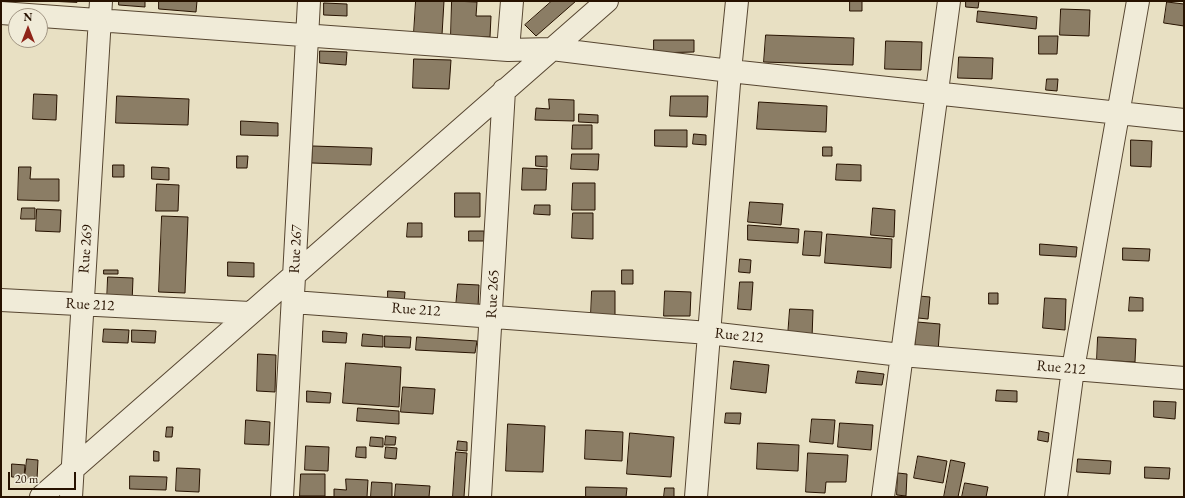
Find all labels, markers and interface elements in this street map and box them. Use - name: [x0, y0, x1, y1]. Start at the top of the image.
- north arrow: [8, 8, 48, 48]
- text: N: [24, 10, 32, 24]
- street label: Rue 269: [75, 224, 97, 274]
- street label: Rue 267: [286, 224, 306, 274]
- street label: Rue 265: [483, 269, 503, 319]
- street label: Rue 212: [65, 295, 115, 315]
- street label: Rue 212: [391, 299, 441, 321]
- street label: Rue 212: [714, 324, 764, 348]
- street label: Rue 212: [1036, 357, 1086, 379]
- scale bar: [10, 464, 78, 490]
- text: 20 m: [15, 471, 38, 487]

